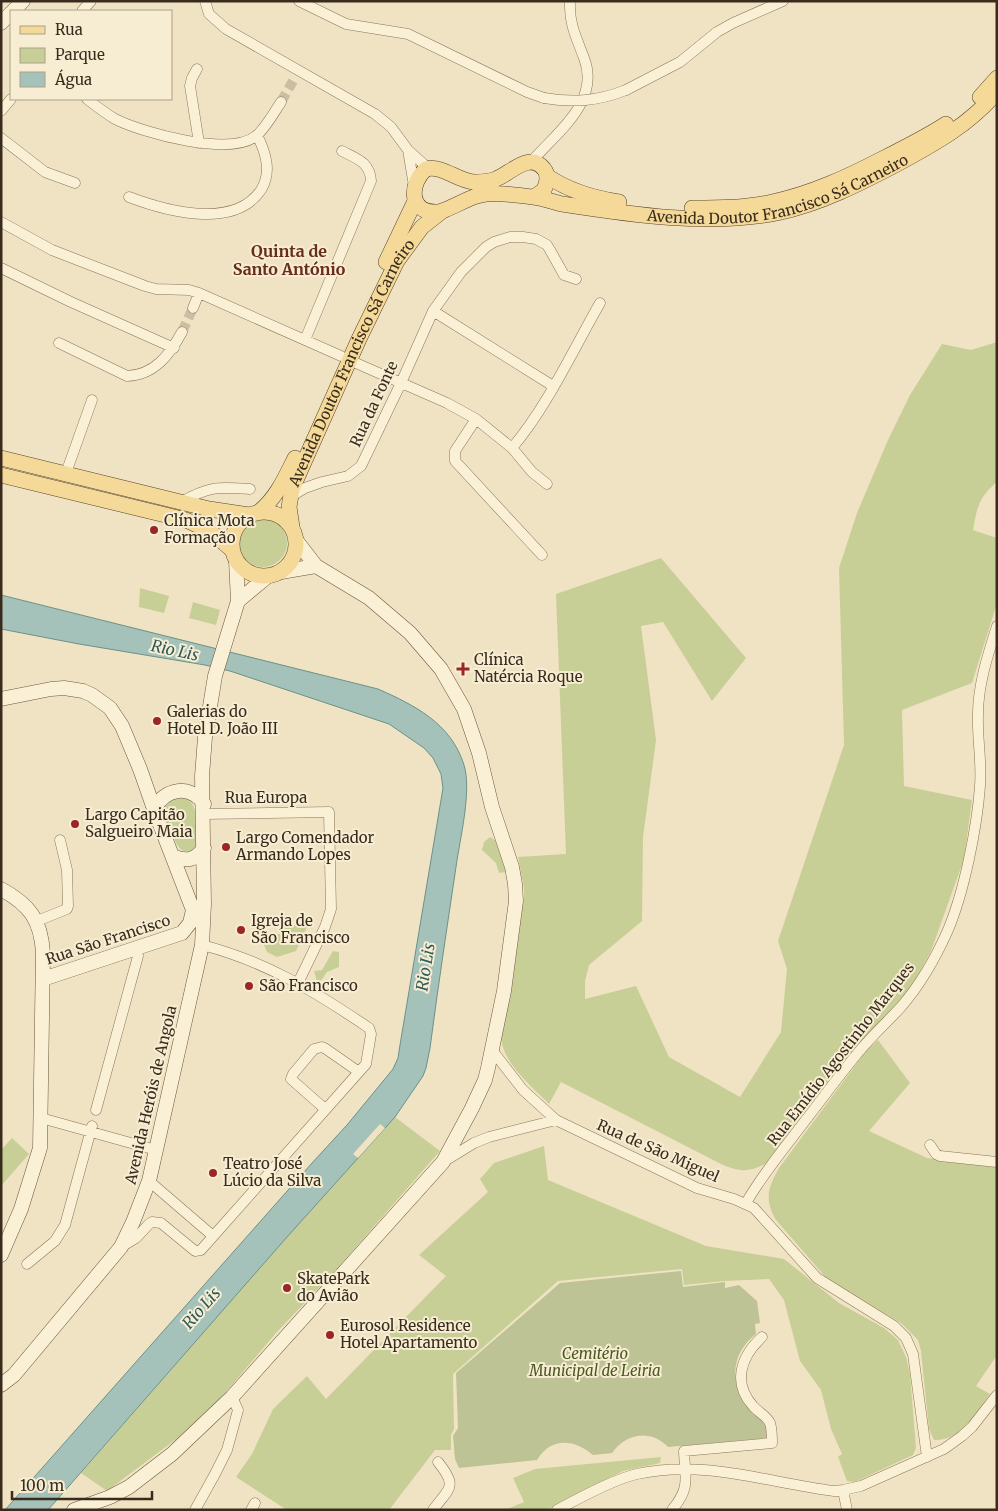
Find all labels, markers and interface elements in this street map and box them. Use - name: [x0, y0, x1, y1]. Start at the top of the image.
- legend: [10, 10, 172, 100]
- text: Rua: [55, 20, 83, 39]
- text: Parque: [55, 45, 105, 64]
- text: Água: [54, 69, 92, 89]
- street label: Avenida Doutor Francisco Sá Carneiro: [645, 150, 912, 228]
- street label: Avenida Doutor Francisco Sá Carneiro: [284, 235, 419, 490]
- district label: Quinta de Santo António: [233, 241, 346, 279]
- street label: Rua da Fonte: [345, 358, 402, 450]
- place label: Clínica Mota Formação: [164, 511, 255, 547]
- marker: Clínica Mota Formação: [148, 524, 160, 536]
- water label: Rio Lis: [149, 635, 201, 665]
- place label: Clínica Natércia Roque: [474, 650, 583, 686]
- marker: Clínica Natércia Roque: [456, 662, 470, 676]
- place label: Galerias do Hotel D. João III: [167, 702, 278, 738]
- marker: Galerias do Hotel D. João III: [151, 715, 163, 727]
- street label: Rua Europa: [225, 788, 307, 807]
- place label: Largo Capitão Salgueiro Maia: [85, 805, 192, 841]
- marker: Largo Capitão Salgueiro Maia: [69, 818, 81, 830]
- place label: Largo Comendador Armando Lopes: [235, 828, 375, 864]
- marker: Largo Comendador Armando Lopes: [220, 841, 232, 853]
- street label: Rua São Francisco: [43, 910, 173, 969]
- place label: Igreja de São Francisco: [251, 911, 350, 947]
- marker: Igreja de São Francisco: [235, 924, 247, 936]
- water label: Rio Lis: [411, 941, 439, 992]
- street label: Rua Emídio Agostinho Marques: [763, 958, 918, 1149]
- place label: São Francisco: [259, 976, 358, 995]
- marker: São Francisco: [243, 980, 255, 992]
- street label: Avenida Heróis de Angola: [120, 1004, 180, 1187]
- street label: Rua de São Miguel: [594, 1115, 723, 1186]
- place label: Teatro José Lúcio da Silva: [223, 1154, 321, 1190]
- marker: Teatro José Lúcio da Silva: [207, 1167, 219, 1179]
- place label: SkatePark do Avião: [297, 1269, 370, 1305]
- marker: SkatePark do Avião: [281, 1282, 293, 1294]
- water label: Rio Lis: [178, 1283, 225, 1333]
- place label: Eurosol Residence Hotel Apartamento: [340, 1316, 478, 1352]
- marker: Eurosol Residence Hotel Apartamento: [324, 1329, 336, 1341]
- park label: Cemitério Municipal de Leiria: [528, 1344, 661, 1380]
- scale bar: [12, 1468, 152, 1500]
- text: 100 m: [20, 1476, 64, 1495]

